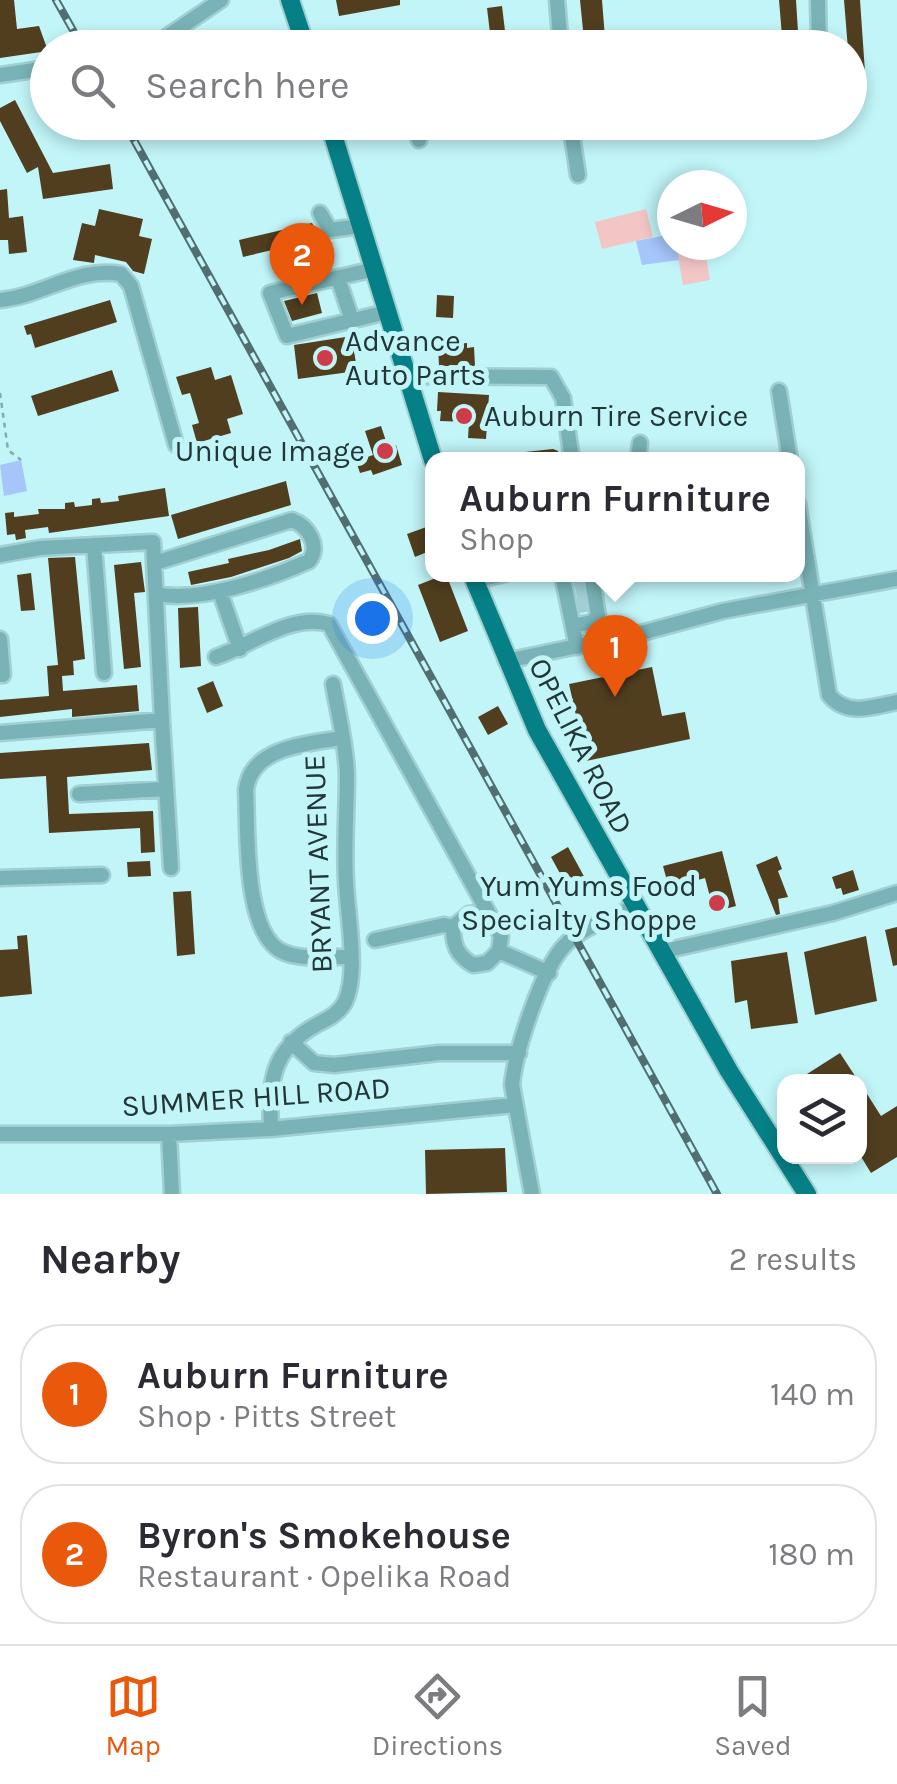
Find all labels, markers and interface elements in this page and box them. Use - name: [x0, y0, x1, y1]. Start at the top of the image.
- search box: [30, 30, 867, 140]
- icon: search: [65, 58, 120, 113]
- text: Search here: [145, 63, 349, 108]
- north arrow: [657, 170, 747, 260]
- pin: 2: [270, 222, 334, 305]
- place label: Advance Auto Parts: [345, 323, 486, 393]
- marker: Advance Auto Parts: [314, 347, 336, 369]
- place label: Auburn Tire Service: [484, 398, 748, 434]
- marker: Auburn Tire Service: [453, 405, 475, 427]
- place label: Unique Image: [175, 433, 365, 469]
- marker: Unique Image: [374, 440, 396, 462]
- popup: [425, 452, 805, 582]
- text: Auburn Furniture: [459, 476, 771, 521]
- text: Shop: [459, 521, 534, 558]
- your location: [347, 593, 398, 644]
- pin: 1: [582, 614, 648, 697]
- street label: OPELIKA ROAD: [521, 652, 641, 840]
- street label: BRYANT AVENUE: [296, 754, 340, 974]
- place label: Yum Yums Food Specialty Shoppe: [461, 868, 697, 938]
- marker: Yum Yums Food Specialty Shoppe: [706, 892, 728, 914]
- street label: SUMMER HILL ROAD: [120, 1070, 392, 1124]
- map controls: [777, 1074, 867, 1164]
- button: layers: [777, 1074, 867, 1164]
- text: Nearby: [40, 1234, 180, 1284]
- text: 2 results: [729, 1241, 857, 1278]
- text: Auburn Furniture: [137, 1353, 449, 1398]
- text: 1: [69, 1376, 80, 1413]
- text: 140 m: [770, 1376, 855, 1413]
- text: Shop · Pitts Street: [137, 1398, 396, 1435]
- text: Byron's Smokehouse: [137, 1513, 511, 1558]
- text: 2: [65, 1536, 84, 1573]
- text: 180 m: [768, 1536, 855, 1573]
- text: Restaurant · Opelika Road: [137, 1558, 512, 1595]
- tab: Map: [105, 1669, 161, 1762]
- tab: Directions: [372, 1669, 503, 1762]
- tab: Saved: [714, 1669, 792, 1762]

